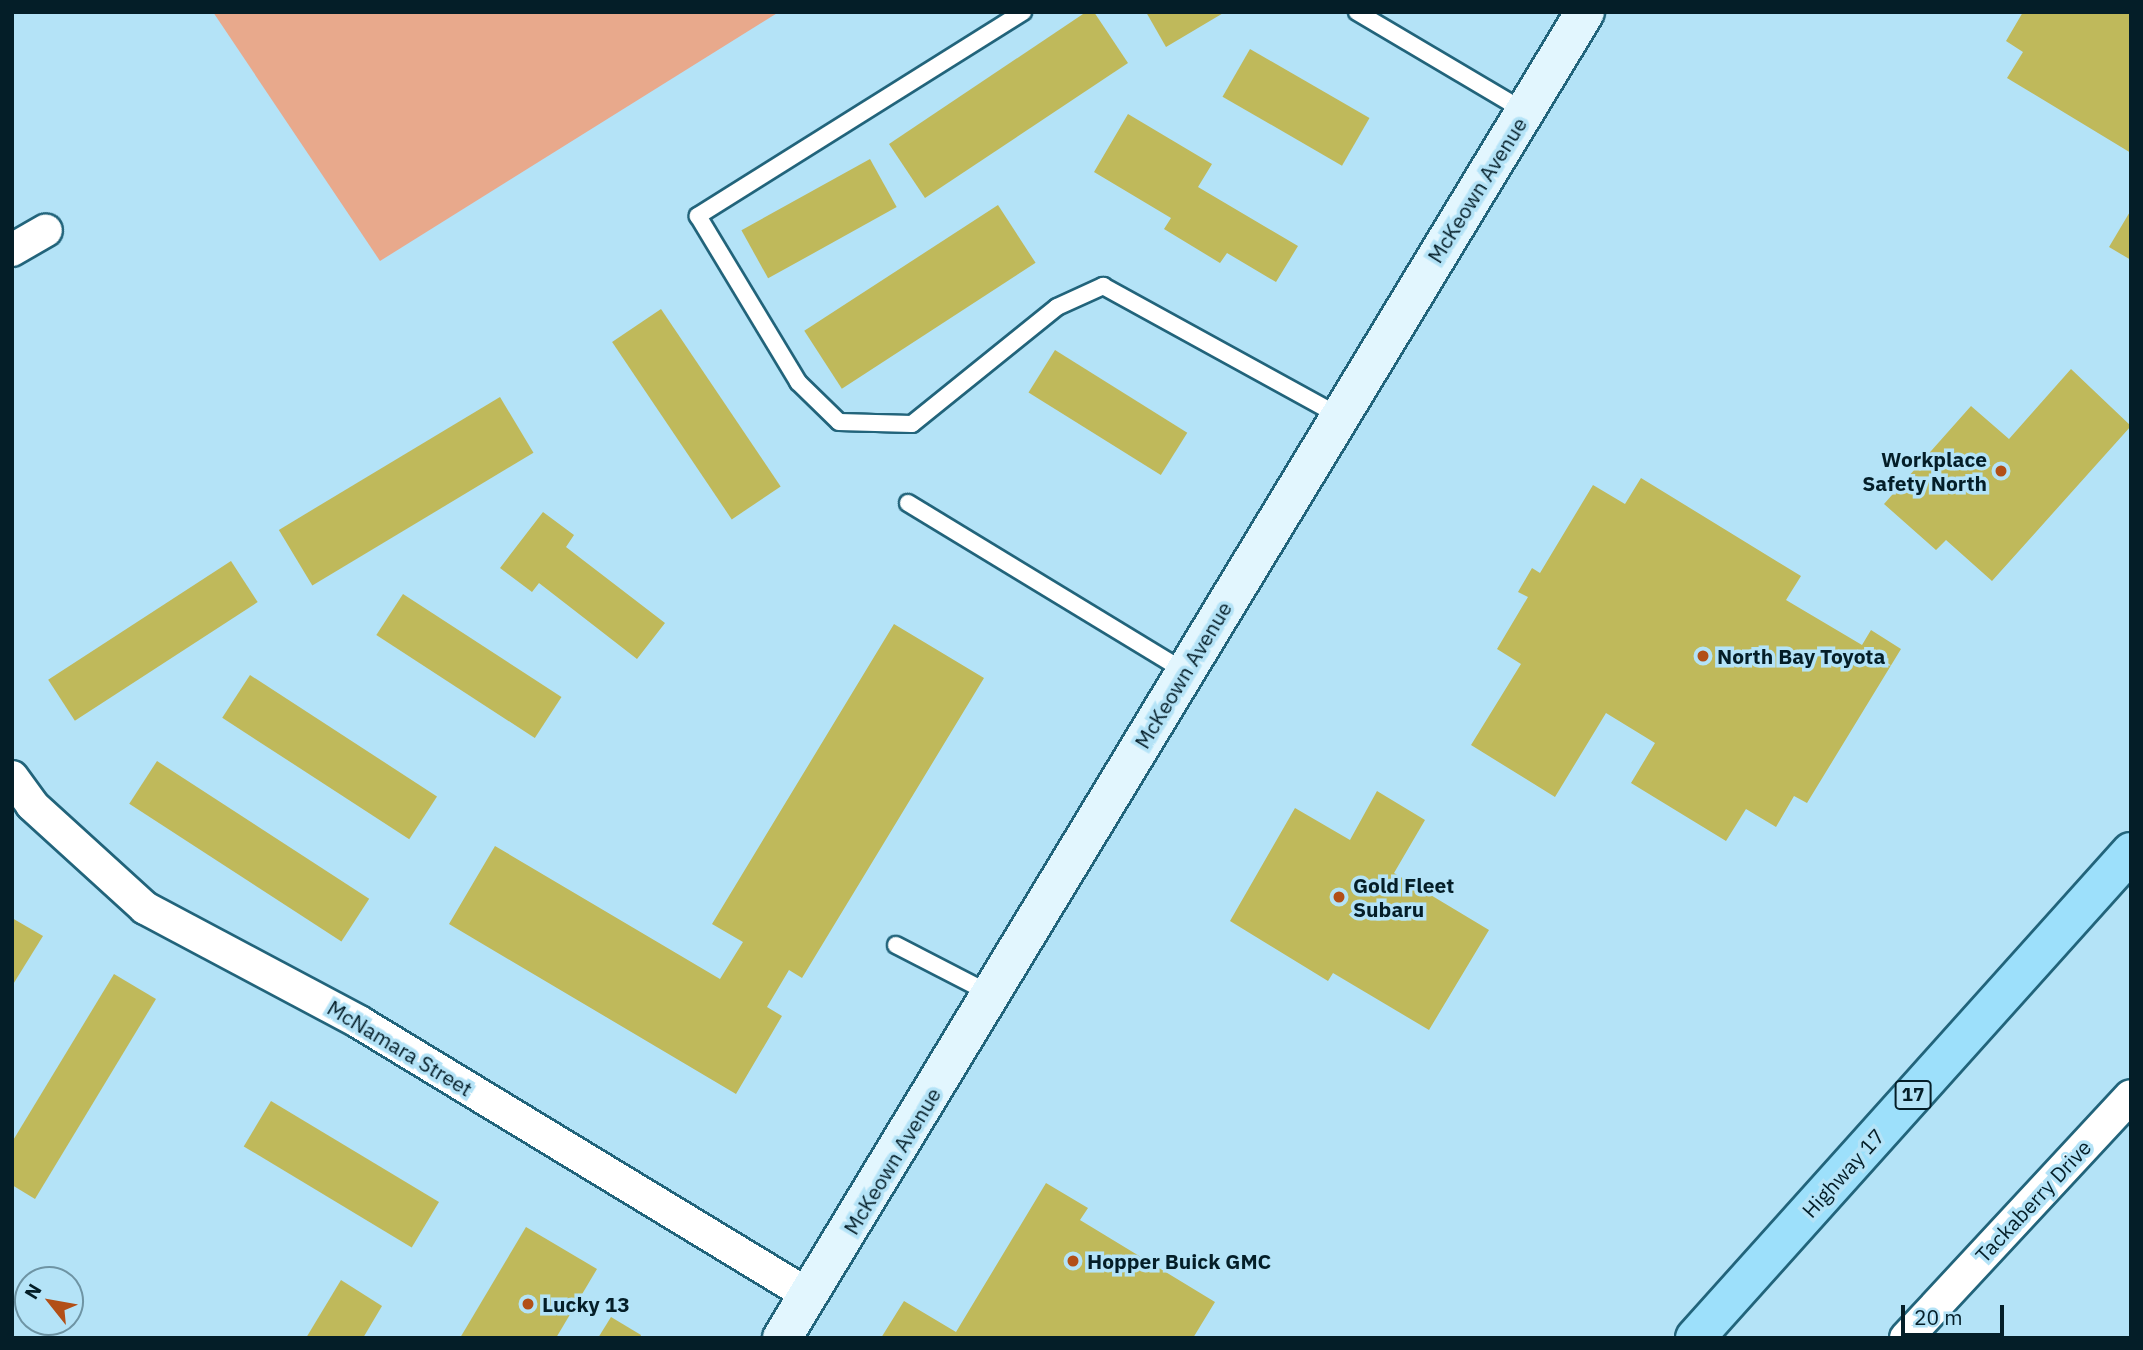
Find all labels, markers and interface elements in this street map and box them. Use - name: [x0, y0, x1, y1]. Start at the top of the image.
- street label: McKeown Avenue: [1422, 113, 1532, 267]
- place label: Workplace Safety North: [1862, 446, 1987, 496]
- marker: Workplace Safety North: [1993, 463, 2009, 479]
- street label: McKeown Avenue: [1129, 597, 1237, 753]
- place label: North Bay Toyota: [1717, 643, 1885, 669]
- marker: North Bay Toyota: [1695, 648, 1711, 664]
- place label: Gold Fleet Subaru: [1353, 872, 1454, 922]
- marker: Gold Fleet Subaru: [1331, 889, 1347, 905]
- street label: McNamara Street: [323, 995, 477, 1101]
- road number: 17: [1894, 1079, 1932, 1110]
- street label: McKeown Avenue: [838, 1083, 946, 1239]
- street label: Highway 17: [1797, 1123, 1889, 1223]
- street label: Tackaberry Drive: [1970, 1135, 2096, 1267]
- place label: Hopper Buick GMC: [1087, 1248, 1271, 1274]
- marker: Hopper Buick GMC: [1065, 1253, 1081, 1269]
- north arrow: [14, 1266, 84, 1336]
- text: N: [19, 1279, 47, 1303]
- scale bar: [1905, 1290, 2008, 1334]
- place label: Lucky 13: [542, 1291, 630, 1317]
- marker: Lucky 13: [520, 1296, 536, 1312]
- text: 20 m: [1914, 1303, 1963, 1331]

